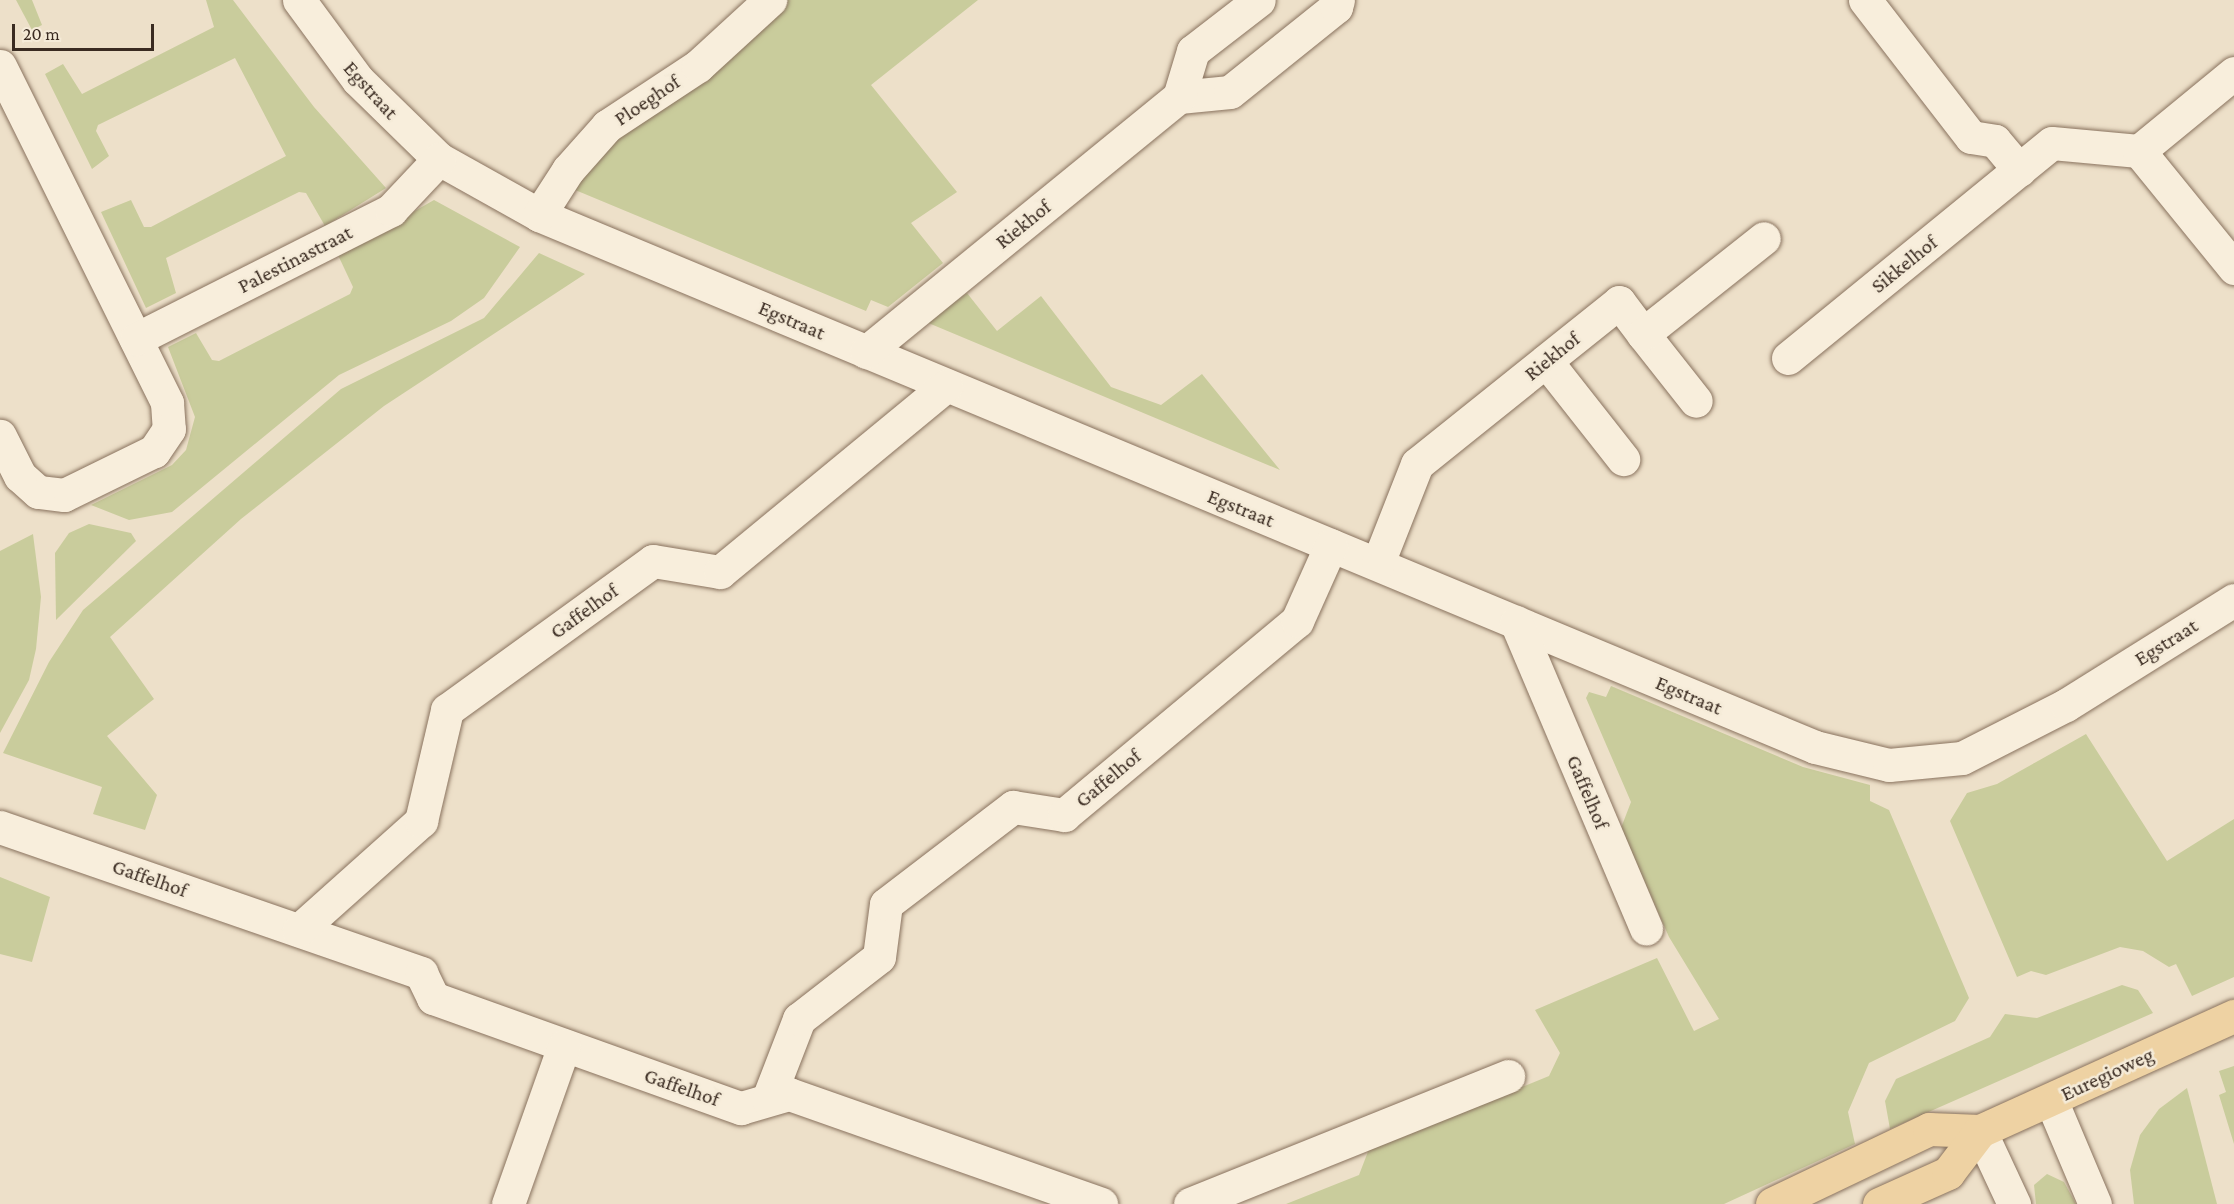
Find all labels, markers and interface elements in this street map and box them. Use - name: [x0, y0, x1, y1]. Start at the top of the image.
- scale bar: [15, 12, 158, 50]
- text: 20 m: [23, 24, 60, 44]
- street label: Egstraat: [338, 56, 404, 124]
- street label: Ploeghof: [609, 69, 685, 131]
- street label: Riekhof: [990, 194, 1056, 254]
- street label: Palestinastraat: [234, 219, 356, 299]
- street label: Sikkelhof: [1866, 230, 1942, 298]
- street label: Egstraat: [755, 295, 829, 345]
- street label: Riekhof: [1519, 326, 1585, 386]
- street label: Egstraat: [1204, 483, 1278, 533]
- street label: Gaffelhof: [545, 578, 623, 644]
- street label: Egstraat: [2130, 613, 2202, 671]
- street label: Egstraat: [1652, 670, 1726, 720]
- street label: Gaffelhof: [1070, 743, 1146, 813]
- street label: Gaffelhof: [1561, 751, 1615, 833]
- street label: Gaffelhof: [109, 853, 191, 903]
- street label: Euregioweg: [2057, 1042, 2157, 1106]
- street label: Gaffelhof: [641, 1062, 723, 1112]

